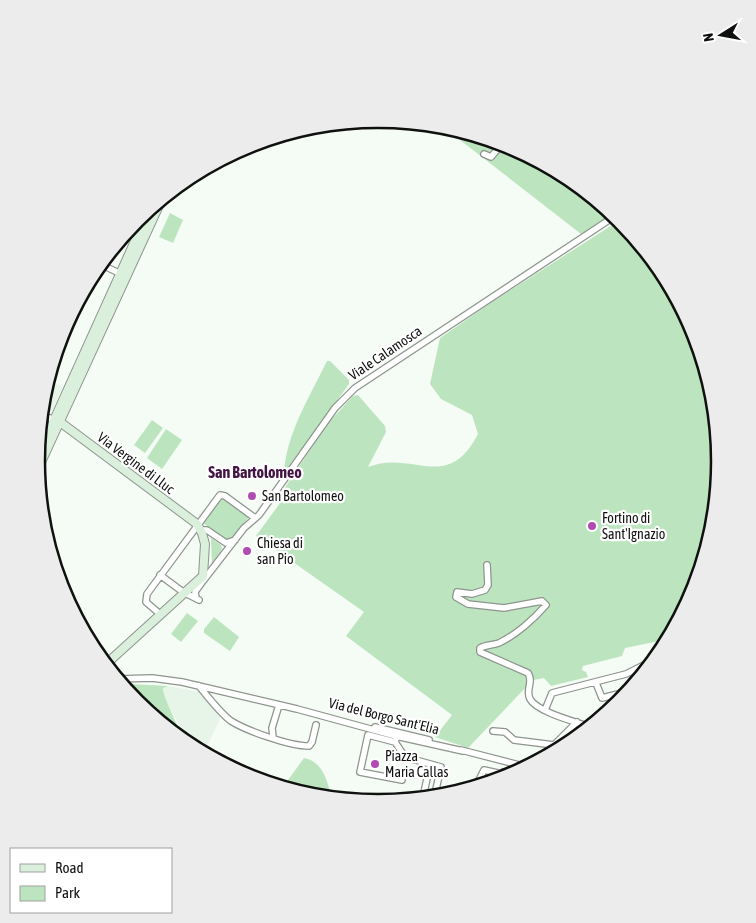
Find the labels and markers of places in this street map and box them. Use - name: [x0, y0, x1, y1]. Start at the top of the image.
- place label: San Bartolomeo: [262, 488, 344, 504]
- marker: San Bartolomeo: [246, 490, 258, 502]
- place label: Fortino di Sant'Ignazio: [602, 510, 665, 542]
- marker: Fortino di Sant'Ignazio: [586, 520, 598, 532]
- place label: Chiesa di san Pio: [257, 535, 303, 567]
- marker: Chiesa di san Pio: [241, 545, 253, 557]
- place label: Piazza Maria Callas: [385, 748, 448, 780]
- marker: Piazza Maria Callas: [369, 758, 381, 770]

